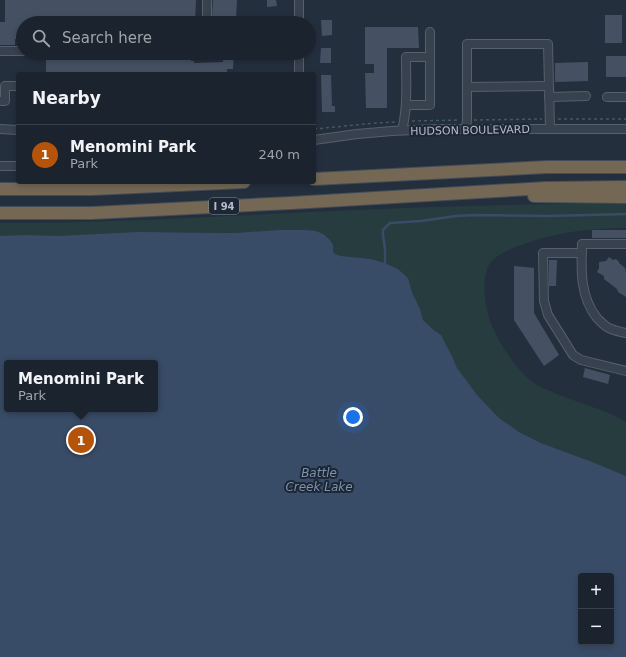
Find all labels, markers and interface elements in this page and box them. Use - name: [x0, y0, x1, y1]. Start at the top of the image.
- search box: [16, 16, 316, 60]
- icon: search: [30, 27, 52, 49]
- text: Search here: [62, 29, 152, 47]
- text: Nearby: [32, 88, 101, 108]
- street label: HUDSON BOULEVARD: [410, 123, 530, 138]
- text: Menomini Park: [70, 138, 196, 156]
- text: 1: [40, 147, 50, 162]
- text: 240 m: [258, 147, 300, 162]
- text: Park: [70, 156, 98, 171]
- road number: I 94: [209, 198, 239, 214]
- popup: [4, 360, 158, 412]
- text: Menomini Park: [18, 370, 144, 388]
- text: Park: [18, 388, 46, 403]
- your location: [343, 407, 363, 427]
- pin: 1: [68, 425, 94, 455]
- water label: Battle Creek Lake: [285, 466, 353, 494]
- map controls: [578, 573, 614, 645]
- button: +: [578, 573, 614, 609]
- button: −: [578, 609, 614, 645]

